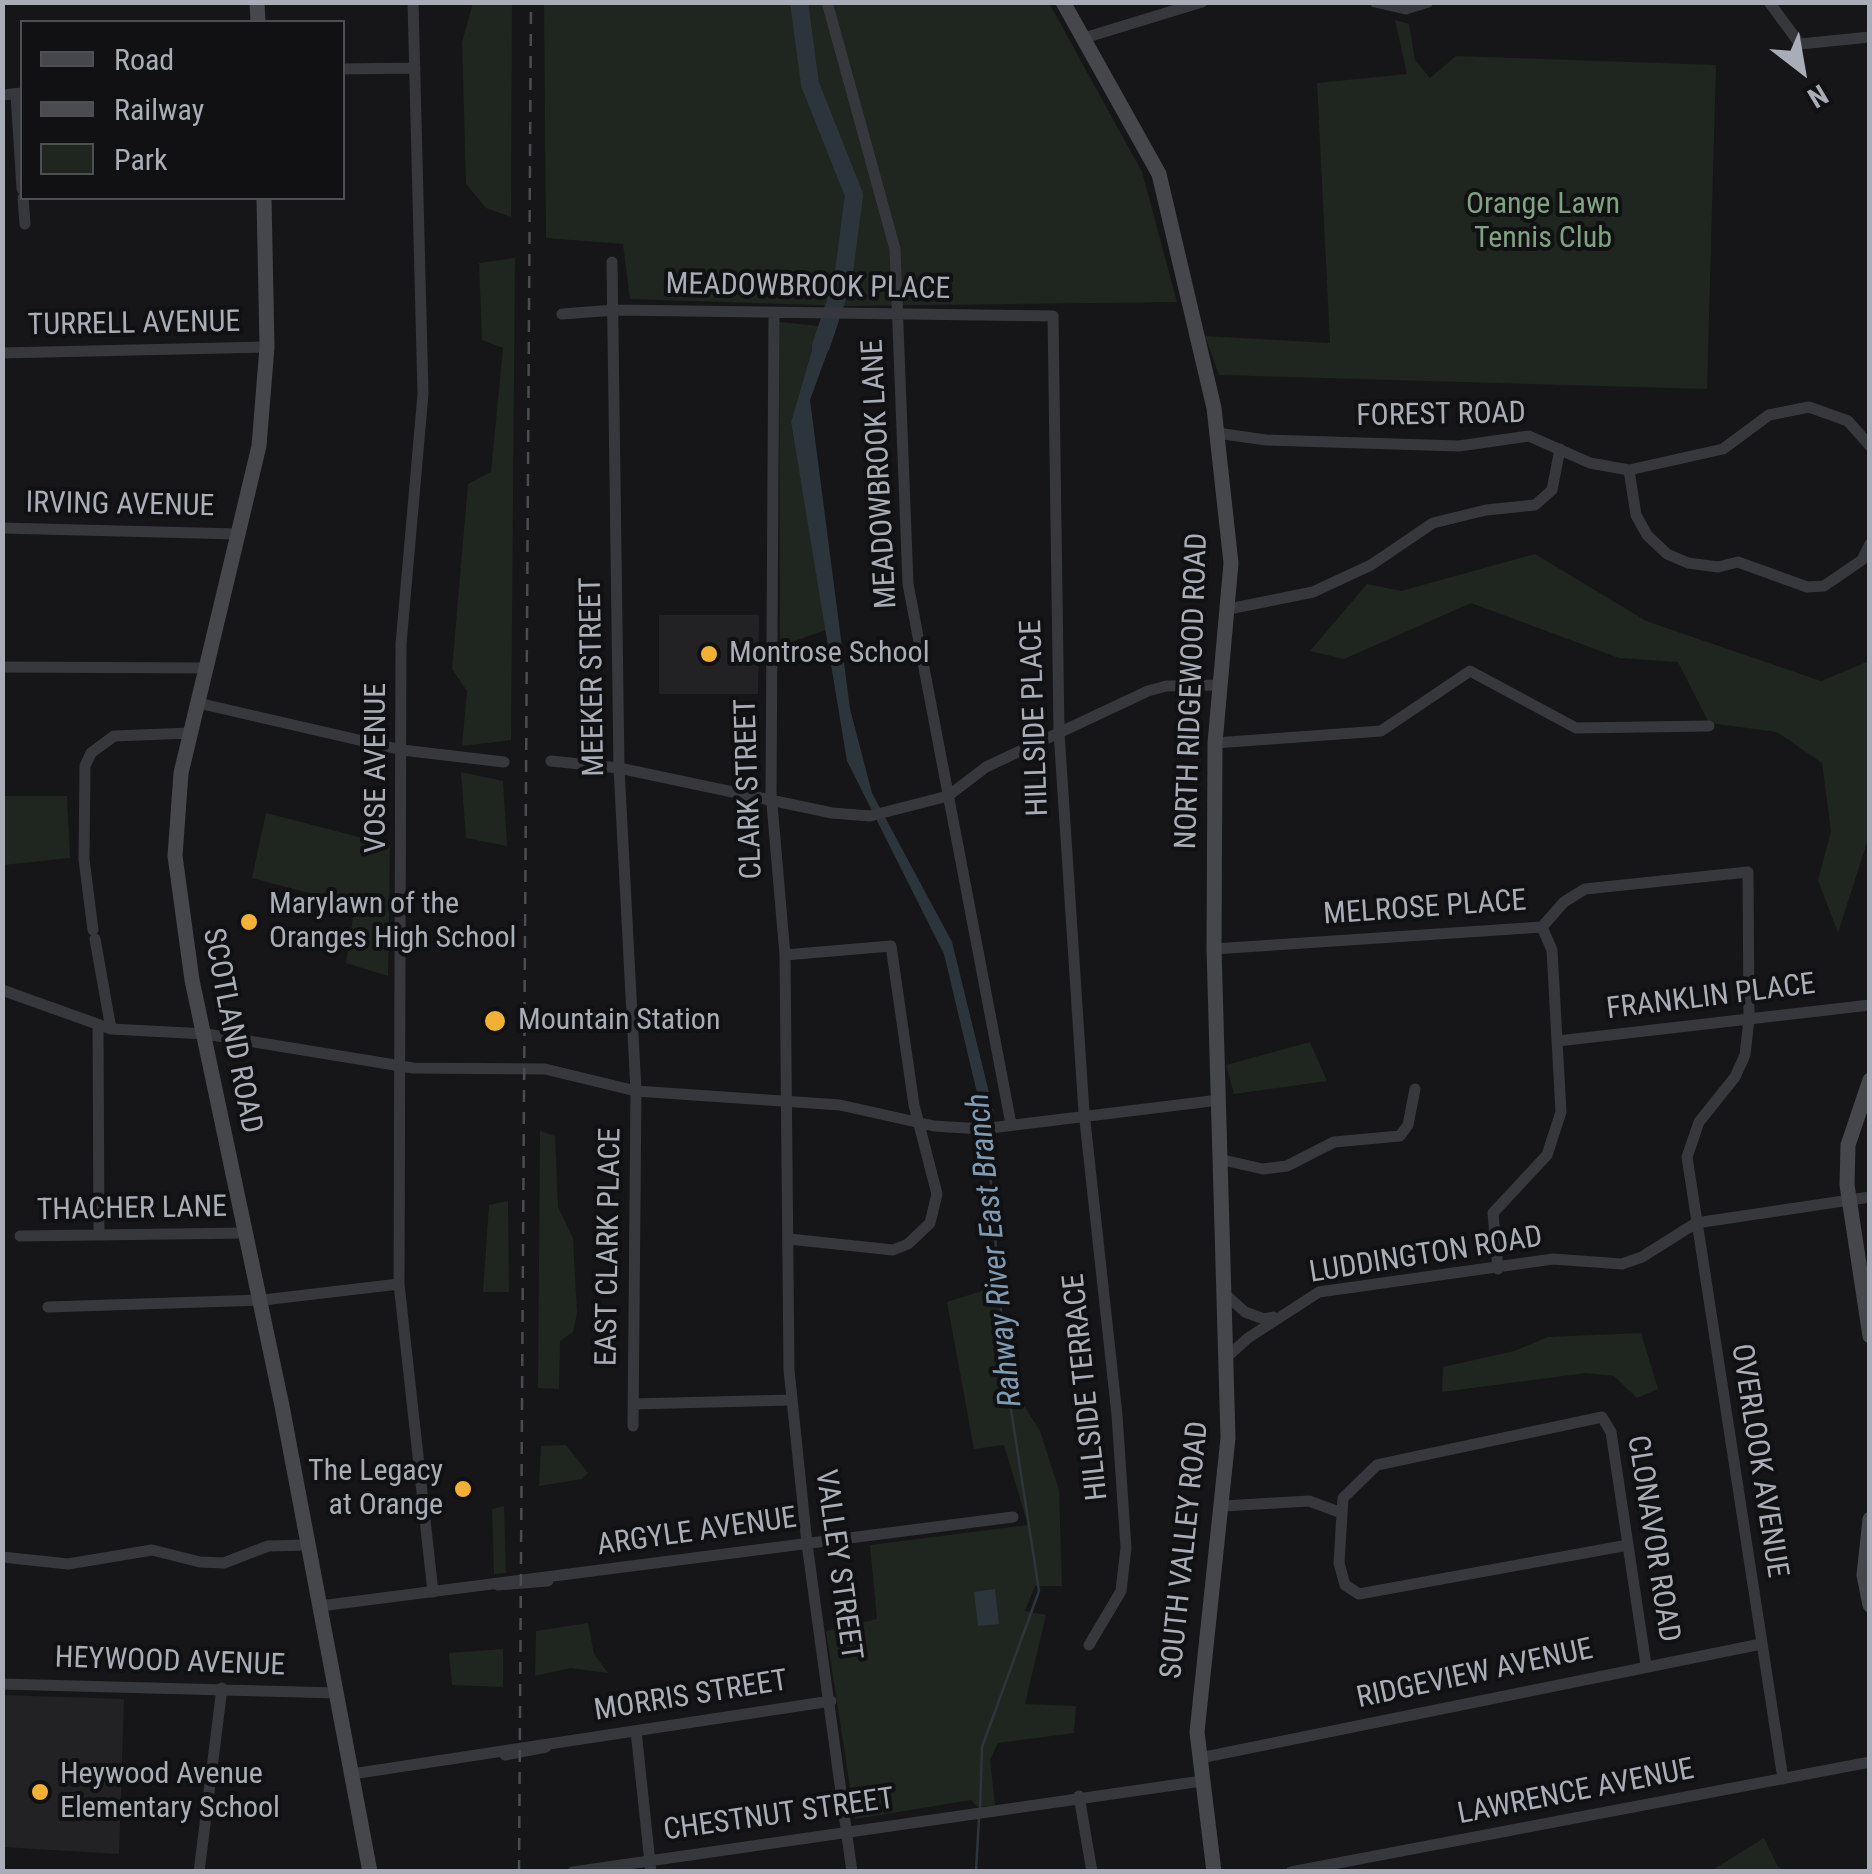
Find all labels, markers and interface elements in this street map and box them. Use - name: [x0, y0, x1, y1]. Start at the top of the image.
- legend: [20, 20, 345, 200]
- north arrow: [1752, 20, 1852, 120]
- text: Road: [114, 42, 174, 77]
- text: N: [1802, 78, 1834, 115]
- text: Railway: [114, 92, 204, 127]
- text: Park: [114, 142, 168, 177]
- park label: Orange Lawn Tennis Club: [1466, 187, 1620, 258]
- street label: MEADOWBROOK PLACE: [665, 268, 951, 308]
- street label: TURRELL AVENUE: [27, 305, 241, 345]
- street label: MEADOWBROOK LANE: [856, 338, 906, 610]
- street label: FOREST ROAD: [1356, 397, 1526, 435]
- street label: IRVING AVENUE: [25, 486, 215, 526]
- street label: NORTH RIDGEWOOD ROAD: [1169, 532, 1217, 850]
- street label: MEEKER STREET: [574, 577, 614, 777]
- street label: HILLSIDE PLACE: [1015, 619, 1057, 817]
- place label: Montrose School: [729, 636, 930, 672]
- marker: Montrose School: [698, 643, 720, 665]
- street label: VOSE AVENUE: [359, 683, 395, 853]
- street label: CLARK STREET: [729, 698, 771, 880]
- street label: MELROSE PLACE: [1322, 884, 1528, 934]
- place label: Marylawn of the Oranges High School: [269, 887, 516, 958]
- marker: Marylawn of the Oranges High School: [238, 911, 260, 933]
- street label: SCOTLAND ROAD: [193, 925, 269, 1137]
- street label: FRANKLIN PLACE: [1605, 967, 1817, 1029]
- place label: Mountain Station: [518, 1003, 720, 1039]
- marker: Mountain Station: [482, 1008, 508, 1034]
- water label: Rahway River East Branch: [960, 1091, 1032, 1409]
- street label: EAST CLARK PLACE: [590, 1127, 630, 1367]
- street label: THACHER LANE: [37, 1190, 227, 1230]
- street label: LUDDINGTON ROAD: [1307, 1220, 1545, 1292]
- street label: HILLSIDE TERRACE: [1057, 1272, 1117, 1502]
- street label: OVERLOOK AVENUE: [1722, 1342, 1794, 1580]
- street label: SOUTH VALLEY ROAD: [1155, 1419, 1217, 1681]
- street label: CLONAVOR ROAD: [1618, 1433, 1686, 1645]
- place label: The Legacy at Orange: [308, 1454, 443, 1524]
- street label: VALLEY STREET: [806, 1467, 868, 1663]
- marker: The Legacy at Orange: [452, 1478, 474, 1500]
- street label: ARGYLE AVENUE: [595, 1501, 799, 1565]
- street label: RIDGEVIEW AVENUE: [1354, 1632, 1596, 1718]
- street label: HEYWOOD AVENUE: [54, 1641, 286, 1685]
- street label: MORRIS STREET: [592, 1664, 790, 1730]
- street label: LAWRENCE AVENUE: [1455, 1752, 1697, 1834]
- place label: Heywood Avenue Elementary School: [60, 1757, 280, 1828]
- marker: Heywood Avenue Elementary School: [29, 1781, 51, 1803]
- street label: CHESTNUT STREET: [661, 1782, 897, 1850]

